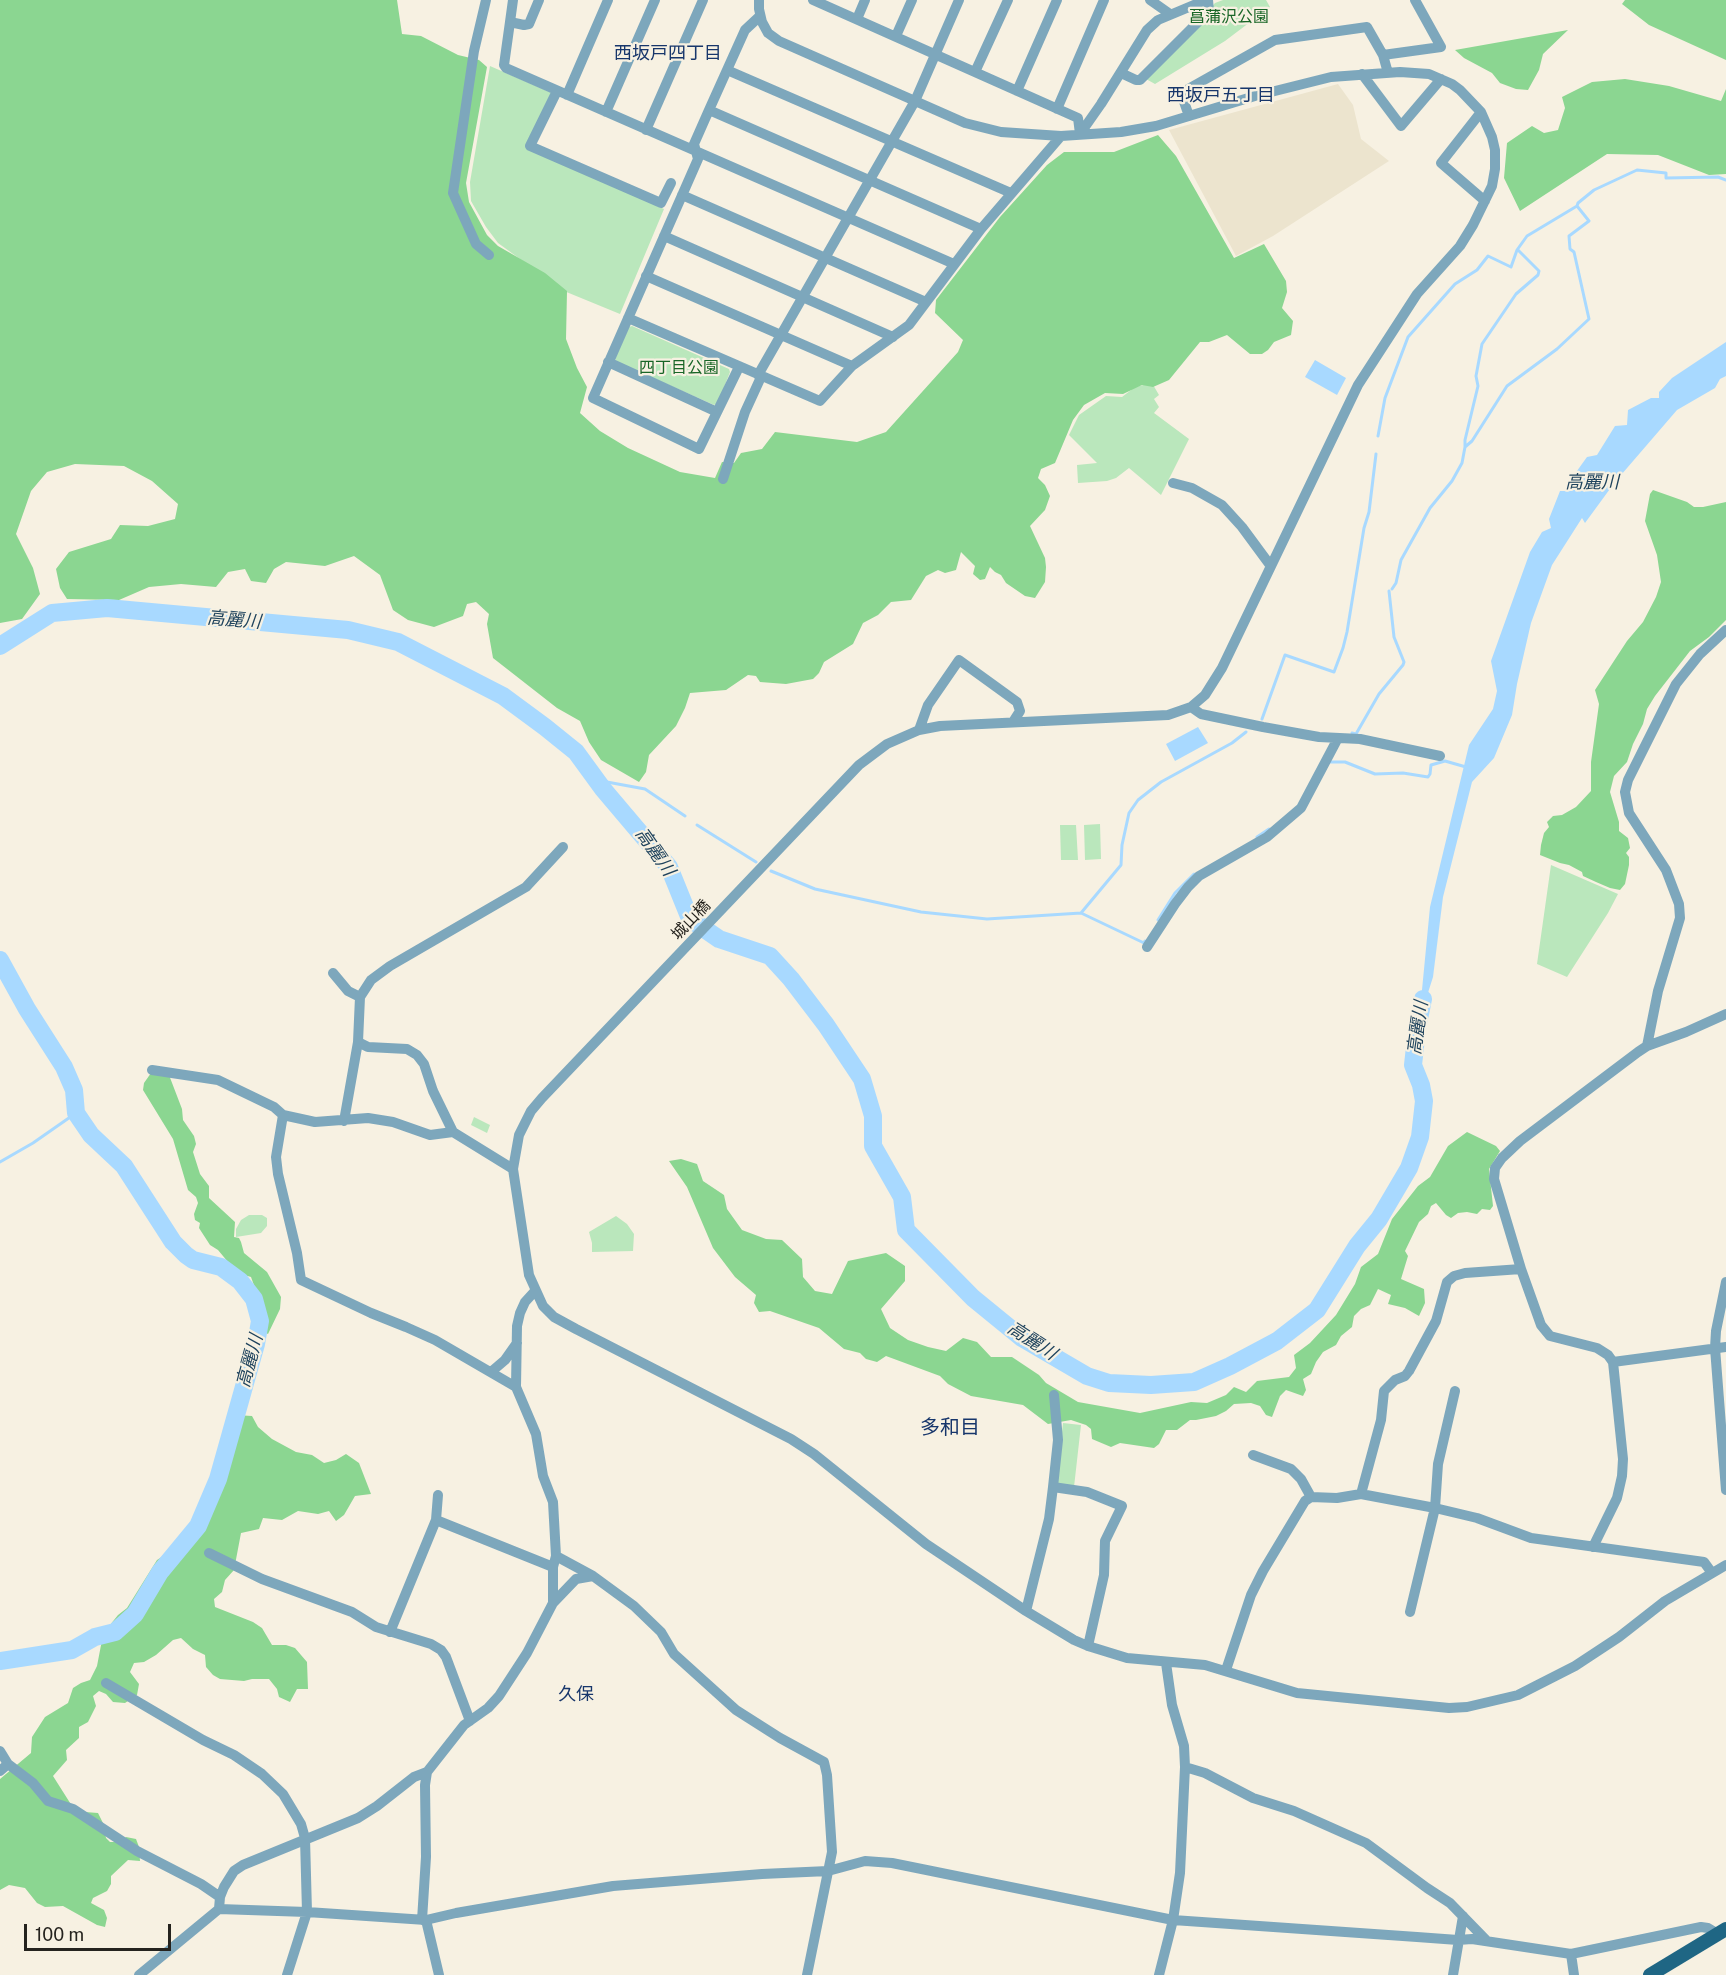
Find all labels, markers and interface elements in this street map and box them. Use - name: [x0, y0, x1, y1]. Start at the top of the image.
- park label: 菖蒲沢公園: [1189, 7, 1269, 27]
- district label: 西坂戸四丁目: [614, 42, 722, 64]
- district label: 西坂戸五丁目: [1167, 84, 1275, 106]
- park label: 四丁目公園: [639, 358, 719, 378]
- water label: 高麗川: [1565, 471, 1619, 493]
- water label: 高麗川: [206, 607, 262, 633]
- water label: 高麗川: [631, 824, 679, 880]
- street label: 城山橋: [667, 896, 715, 944]
- water label: 高麗川: [1404, 1000, 1432, 1056]
- water label: 高麗川: [1003, 1317, 1061, 1365]
- water label: 高麗川: [233, 1332, 267, 1390]
- district label: 多和目: [920, 1416, 980, 1440]
- district label: 久保: [558, 1683, 594, 1705]
- scale bar: [27, 1912, 174, 1950]
- text: 100 m: [35, 1924, 84, 1945]

